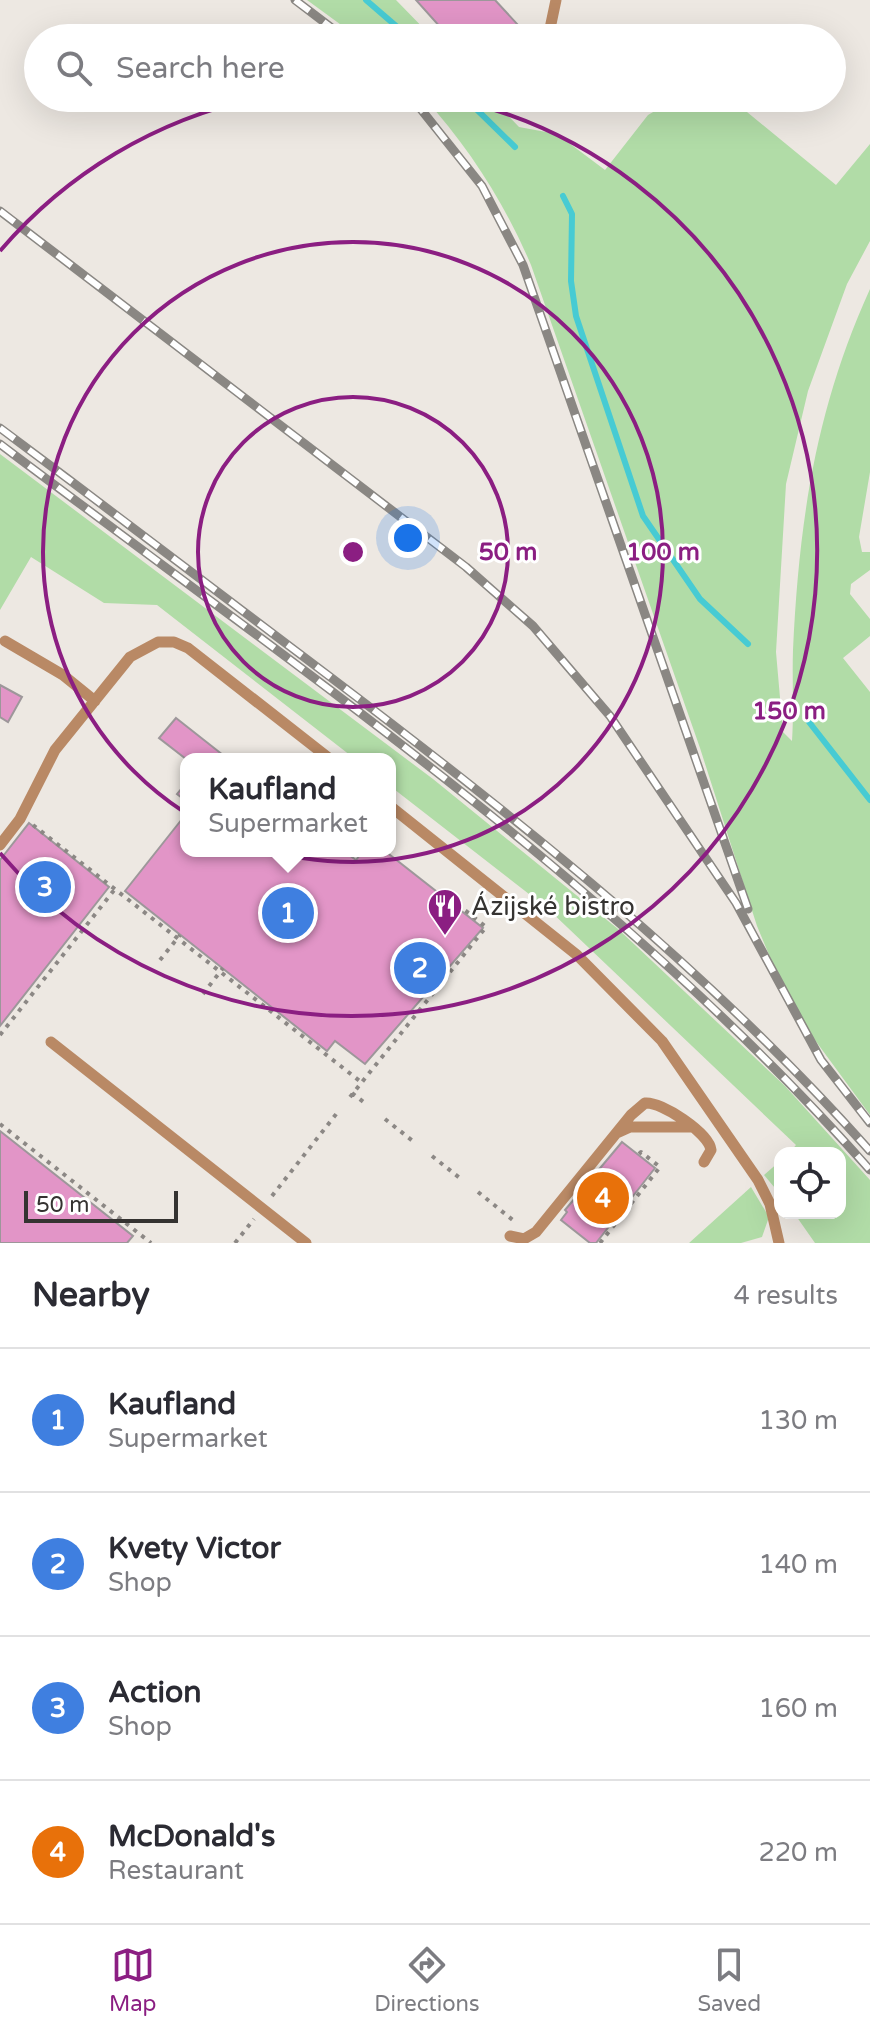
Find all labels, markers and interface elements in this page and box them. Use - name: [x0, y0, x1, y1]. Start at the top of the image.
- search box: [24, 24, 846, 112]
- icon: search: [52, 46, 96, 90]
- text: Search here: [116, 50, 285, 87]
- your location: [388, 518, 428, 558]
- centre of rings: [339, 538, 367, 566]
- text: 50 m: [479, 538, 537, 567]
- text: 100 m: [626, 538, 700, 567]
- text: 150 m: [752, 697, 826, 726]
- popup: [180, 753, 396, 857]
- text: Kaufland: [208, 771, 336, 808]
- text: Supermarket: [208, 808, 368, 839]
- pin: 3: [19, 857, 71, 917]
- pin: 1: [262, 883, 314, 943]
- restaurant icon: Ázijské bistro: [426, 887, 464, 937]
- place label: Ázijské bistro: [471, 891, 635, 922]
- pin: 2: [394, 938, 446, 998]
- map controls: [774, 1147, 846, 1219]
- button: locate: [774, 1147, 846, 1219]
- pin: 4: [577, 1168, 629, 1228]
- scale bar: [24, 1187, 178, 1223]
- text: 50 m: [36, 1192, 90, 1218]
- text: Nearby: [32, 1275, 150, 1316]
- text: 4 results: [733, 1280, 838, 1311]
- text: Kaufland: [108, 1386, 236, 1423]
- text: 1: [50, 1405, 66, 1436]
- text: 130 m: [758, 1405, 838, 1436]
- text: Supermarket: [108, 1423, 268, 1454]
- text: Kvety Victor: [108, 1530, 281, 1567]
- text: 2: [50, 1549, 66, 1580]
- text: 140 m: [758, 1549, 838, 1580]
- text: Shop: [108, 1567, 172, 1598]
- text: Action: [108, 1674, 201, 1711]
- text: 3: [50, 1693, 66, 1724]
- text: 160 m: [758, 1693, 838, 1724]
- text: Shop: [108, 1711, 172, 1742]
- text: McDonald's: [108, 1818, 275, 1855]
- text: 4: [50, 1837, 66, 1868]
- text: 220 m: [758, 1837, 838, 1868]
- text: Restaurant: [108, 1855, 244, 1886]
- tab: Map: [109, 1943, 156, 2017]
- tab: Directions: [374, 1943, 480, 2017]
- tab: Saved: [697, 1943, 761, 2017]

